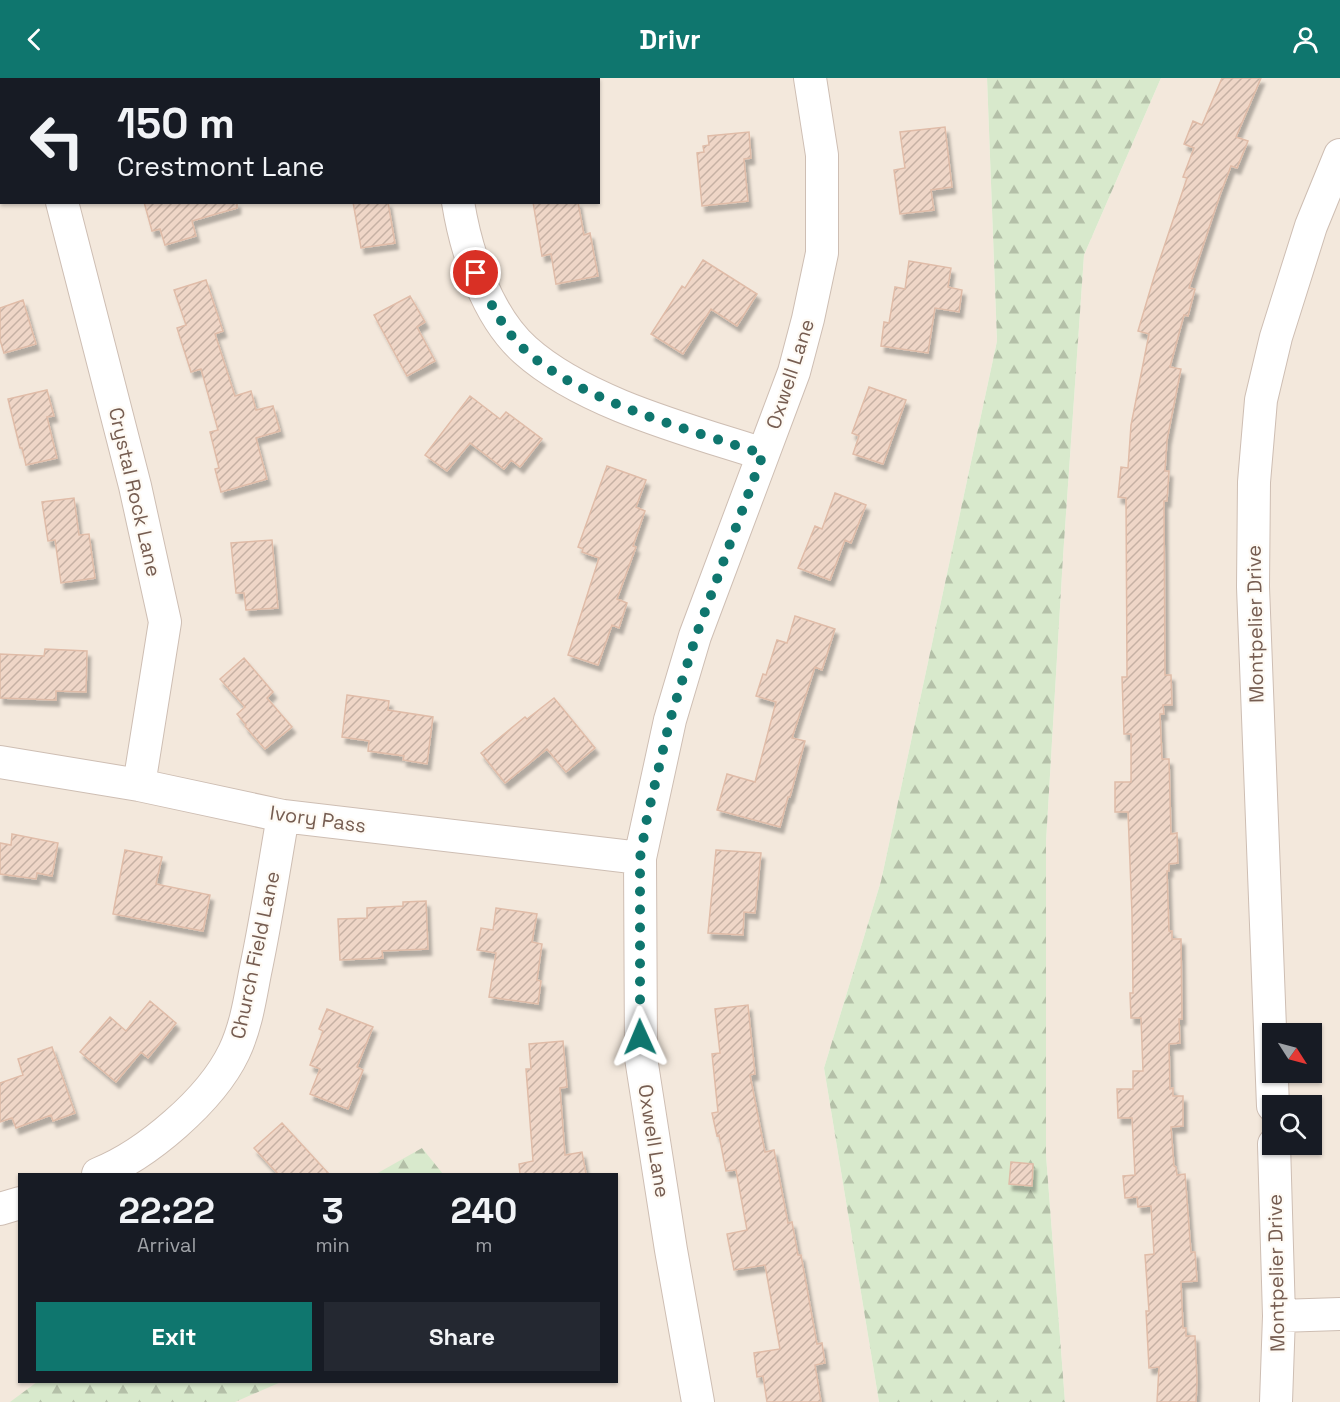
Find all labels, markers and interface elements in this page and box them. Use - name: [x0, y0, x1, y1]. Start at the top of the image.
- text: Drivr: [639, 22, 701, 57]
- icon: back: [18, 23, 51, 56]
- icon: person: [1289, 23, 1322, 56]
- text: 150 m: [117, 97, 235, 150]
- icon: left: [18, 102, 96, 180]
- text: Crestmont Lane: [117, 149, 325, 184]
- pin: [450, 247, 501, 298]
- icon: arrive: [459, 256, 492, 289]
- street label: Oxwell Lane: [760, 316, 820, 432]
- street label: Crystal Rock Lane: [103, 405, 167, 579]
- street label: Montpelier Drive: [1241, 545, 1269, 703]
- street label: Ivory Pass: [268, 799, 368, 839]
- street label: Church Field Lane: [225, 869, 285, 1041]
- position arrow: [608, 1005, 672, 1069]
- north arrow: [1262, 1023, 1322, 1083]
- map controls: [1262, 1023, 1322, 1155]
- street label: Oxwell Lane: [632, 1082, 676, 1200]
- button: search: [1262, 1095, 1322, 1155]
- text: 22:22: [119, 1188, 215, 1234]
- text: 3: [322, 1188, 344, 1234]
- text: 240: [450, 1188, 517, 1234]
- street label: Montpelier Drive: [1262, 1194, 1290, 1352]
- text: Arrival: [137, 1232, 196, 1258]
- text: min: [315, 1232, 350, 1258]
- text: m: [475, 1232, 493, 1258]
- button: Exit: [36, 1302, 312, 1371]
- button: Share: [324, 1302, 600, 1371]

